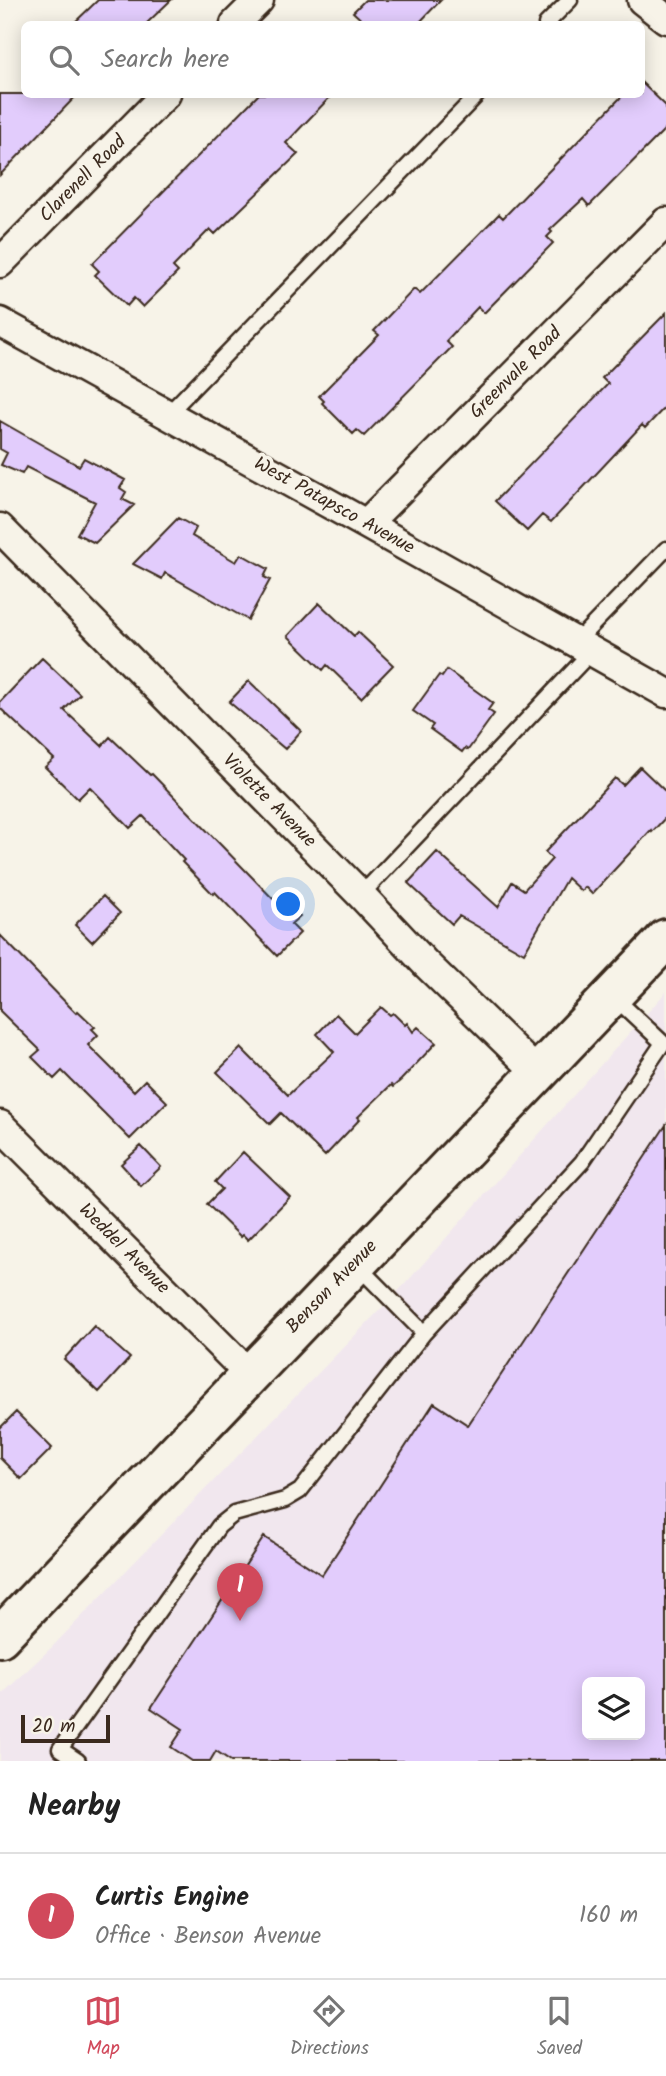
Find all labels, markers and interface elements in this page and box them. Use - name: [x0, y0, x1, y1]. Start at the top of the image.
- search box: [21, 21, 645, 98]
- text: Search here: [101, 39, 229, 81]
- icon: search: [45, 41, 83, 79]
- street label: Clarenell Road: [32, 128, 134, 230]
- street label: Greenvale Road: [463, 319, 570, 426]
- street label: West Patapsco Avenue: [248, 449, 420, 563]
- street label: Violette Avenue: [215, 747, 323, 855]
- your location: [271, 887, 305, 921]
- street label: Weddel Avenue: [71, 1196, 177, 1302]
- street label: Benson Avenue: [279, 1233, 385, 1341]
- pin: 1: [217, 1563, 263, 1621]
- map controls: [582, 1677, 645, 1740]
- button: layers: [582, 1677, 645, 1740]
- scale bar: [21, 1712, 110, 1744]
- text: 20 m: [32, 1712, 75, 1742]
- text: Nearby: [28, 1783, 120, 1831]
- text: Curtis Engine: [95, 1877, 249, 1919]
- text: 1: [48, 1898, 54, 1934]
- text: 160 m: [579, 1898, 638, 1934]
- text: Office · Benson Avenue: [95, 1919, 321, 1955]
- tab: Map: [84, 1992, 122, 2064]
- tab: Directions: [290, 1992, 369, 2064]
- tab: Saved: [537, 1992, 582, 2064]

